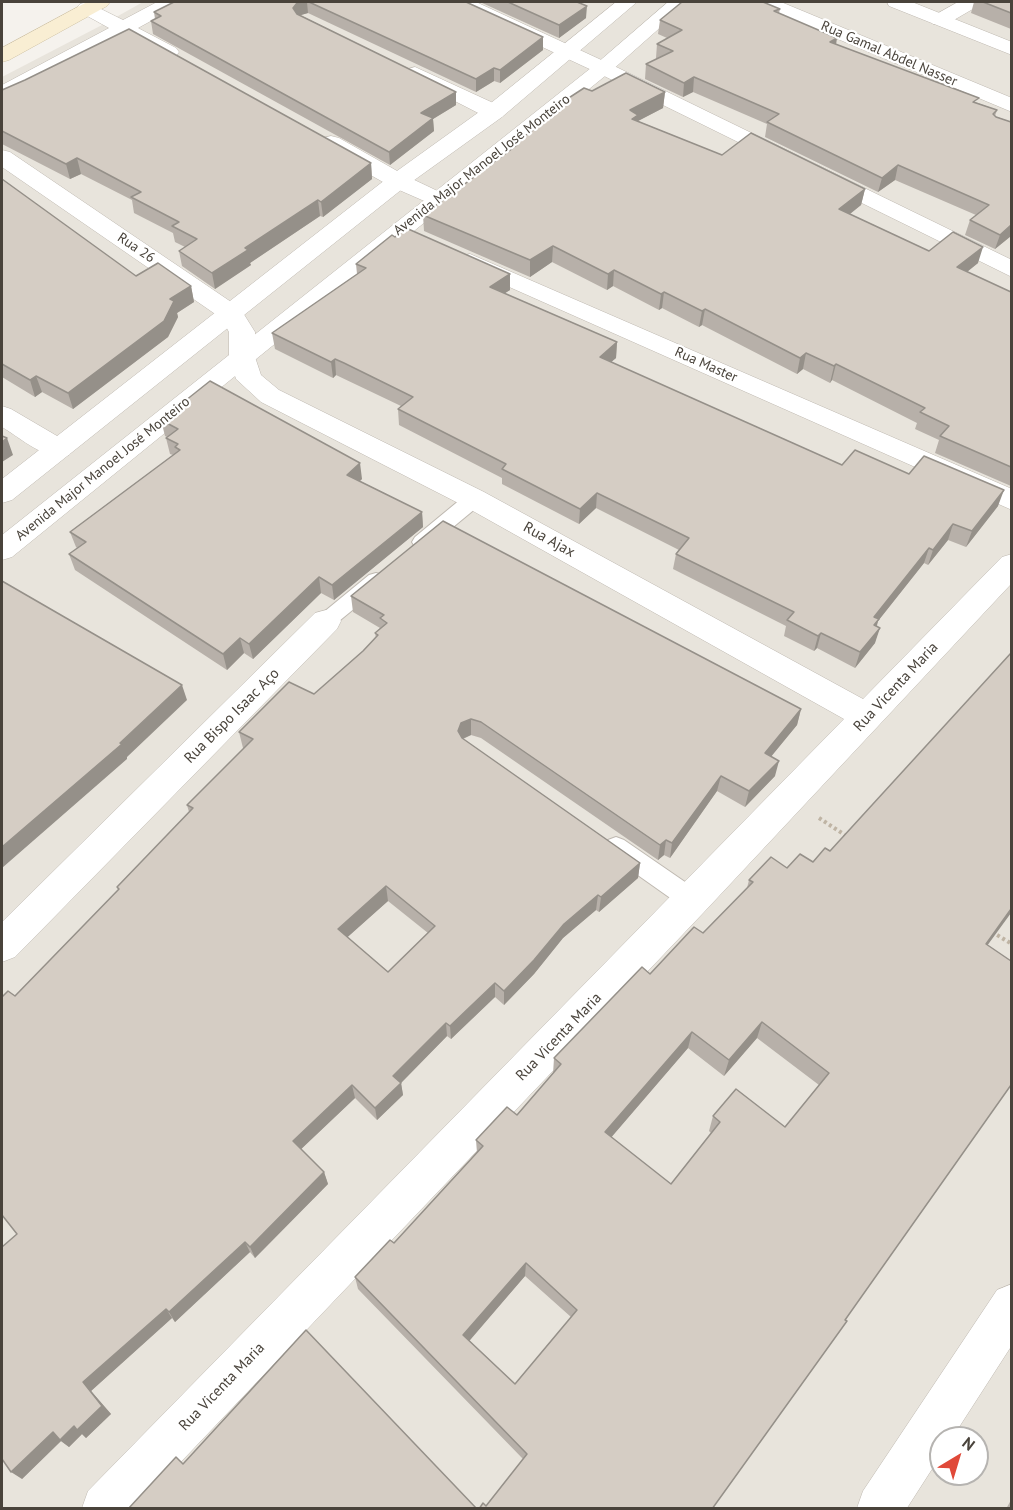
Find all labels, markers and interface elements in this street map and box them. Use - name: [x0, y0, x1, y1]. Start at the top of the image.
- street label: Rua Gamal Abdel Nasser: [818, 18, 960, 90]
- street label: Avenida Major Manoel José Monteiro: [390, 91, 574, 239]
- street label: Rua 26: [114, 229, 158, 267]
- street label: Rua Master: [672, 344, 740, 386]
- street label: Avenida Major Manoel José Monteiro: [13, 394, 193, 544]
- street label: Rua Ajax: [520, 518, 578, 562]
- street label: Rua Vicenta Maria: [850, 639, 942, 735]
- street label: Rua Bispo Isaac Aço: [181, 665, 283, 767]
- street label: Rua Vicenta Maria: [512, 989, 606, 1085]
- street label: Rua Vicenta Maria: [175, 1339, 269, 1435]
- north arrow: [929, 1426, 989, 1486]
- text: N: [959, 1432, 979, 1455]

